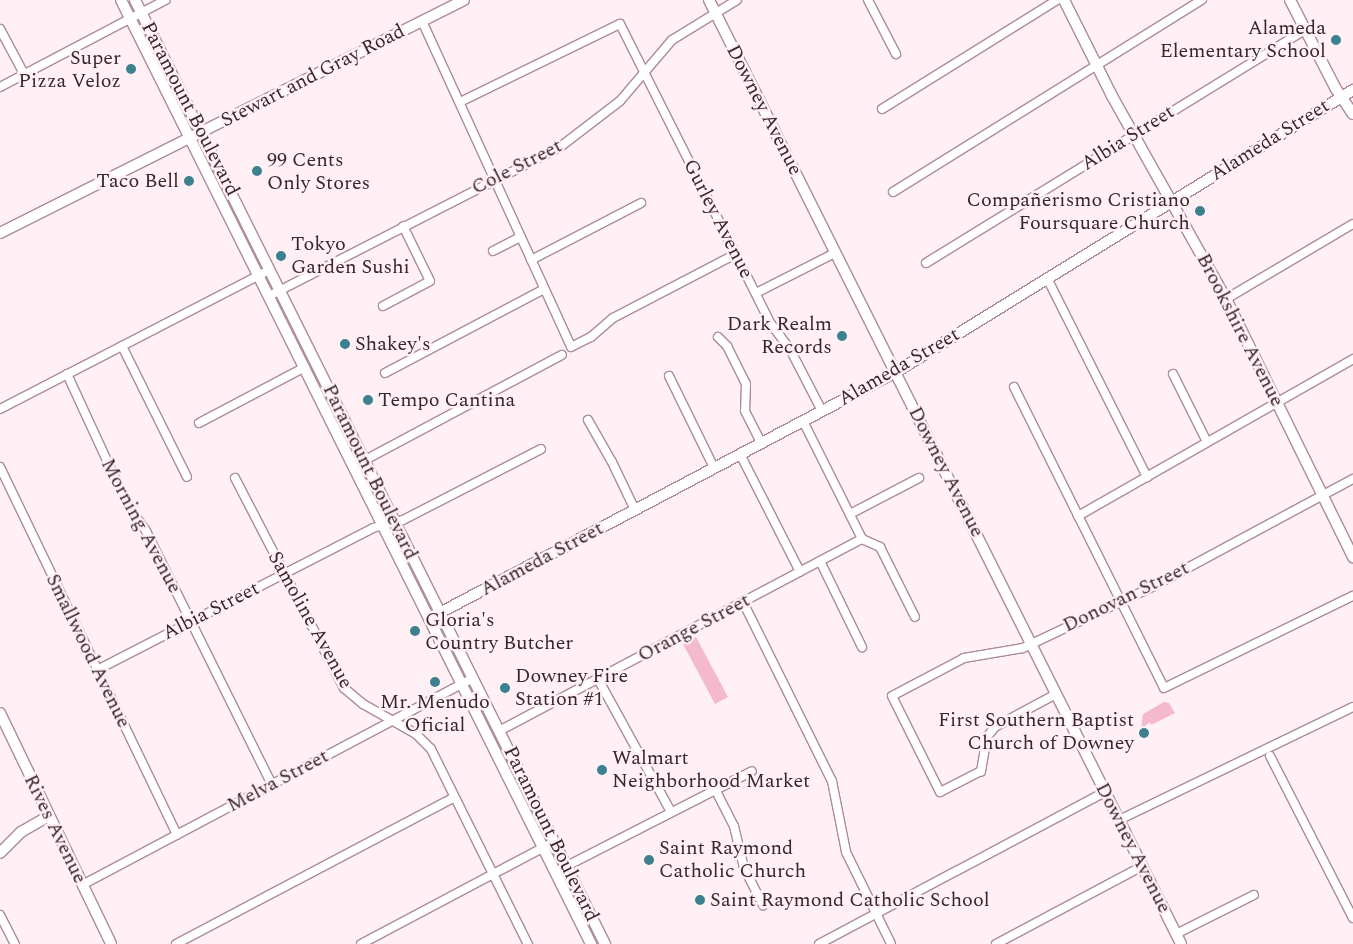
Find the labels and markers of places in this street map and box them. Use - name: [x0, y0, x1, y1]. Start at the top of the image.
- place label: Alameda Elementary School: [1160, 16, 1326, 63]
- marker: Alameda Elementary School: [1330, 34, 1342, 46]
- place label: Super Pizza Veloz: [18, 46, 121, 93]
- marker: Super Pizza Veloz: [125, 63, 137, 75]
- place label: 99 Cents Only Stores: [267, 148, 370, 195]
- marker: 99 Cents Only Stores: [251, 165, 263, 177]
- place label: Taco Bell: [96, 169, 179, 193]
- marker: Taco Bell: [183, 175, 195, 187]
- place label: Compañerismo Cristiano Foursquare Church: [966, 188, 1190, 235]
- marker: Compañerismo Cristiano Foursquare Church: [1194, 205, 1206, 217]
- place label: Tokyo Garden Sushi: [291, 233, 410, 280]
- marker: Tokyo Garden Sushi: [275, 250, 287, 262]
- place label: Dark Realm Records: [727, 312, 832, 359]
- marker: Dark Realm Records: [836, 330, 848, 342]
- place label: Shakey's: [355, 332, 431, 356]
- marker: Shakey's: [339, 338, 351, 350]
- place label: Tempo Cantina: [378, 388, 515, 412]
- marker: Tempo Cantina: [362, 394, 374, 406]
- place label: Gloria's Country Butcher: [425, 608, 573, 655]
- marker: Gloria's Country Butcher: [409, 625, 421, 637]
- place label: Downey Fire Station #1: [515, 664, 628, 711]
- marker: Mr. Menudo Oficial: [429, 676, 441, 688]
- marker: Downey Fire Station #1: [499, 682, 511, 694]
- place label: Mr. Menudo Oficial: [380, 690, 490, 737]
- place label: First Southern Baptist Church of Downey: [938, 709, 1134, 756]
- marker: First Southern Baptist Church of Downey: [1138, 727, 1150, 739]
- place label: Walmart Neighborhood Market: [612, 746, 810, 793]
- marker: Walmart Neighborhood Market: [596, 764, 608, 776]
- place label: Saint Raymond Catholic Church: [659, 836, 806, 883]
- marker: Saint Raymond Catholic Church: [643, 854, 655, 866]
- place label: Saint Raymond Catholic School: [710, 888, 990, 912]
- marker: Saint Raymond Catholic School: [694, 894, 706, 906]

